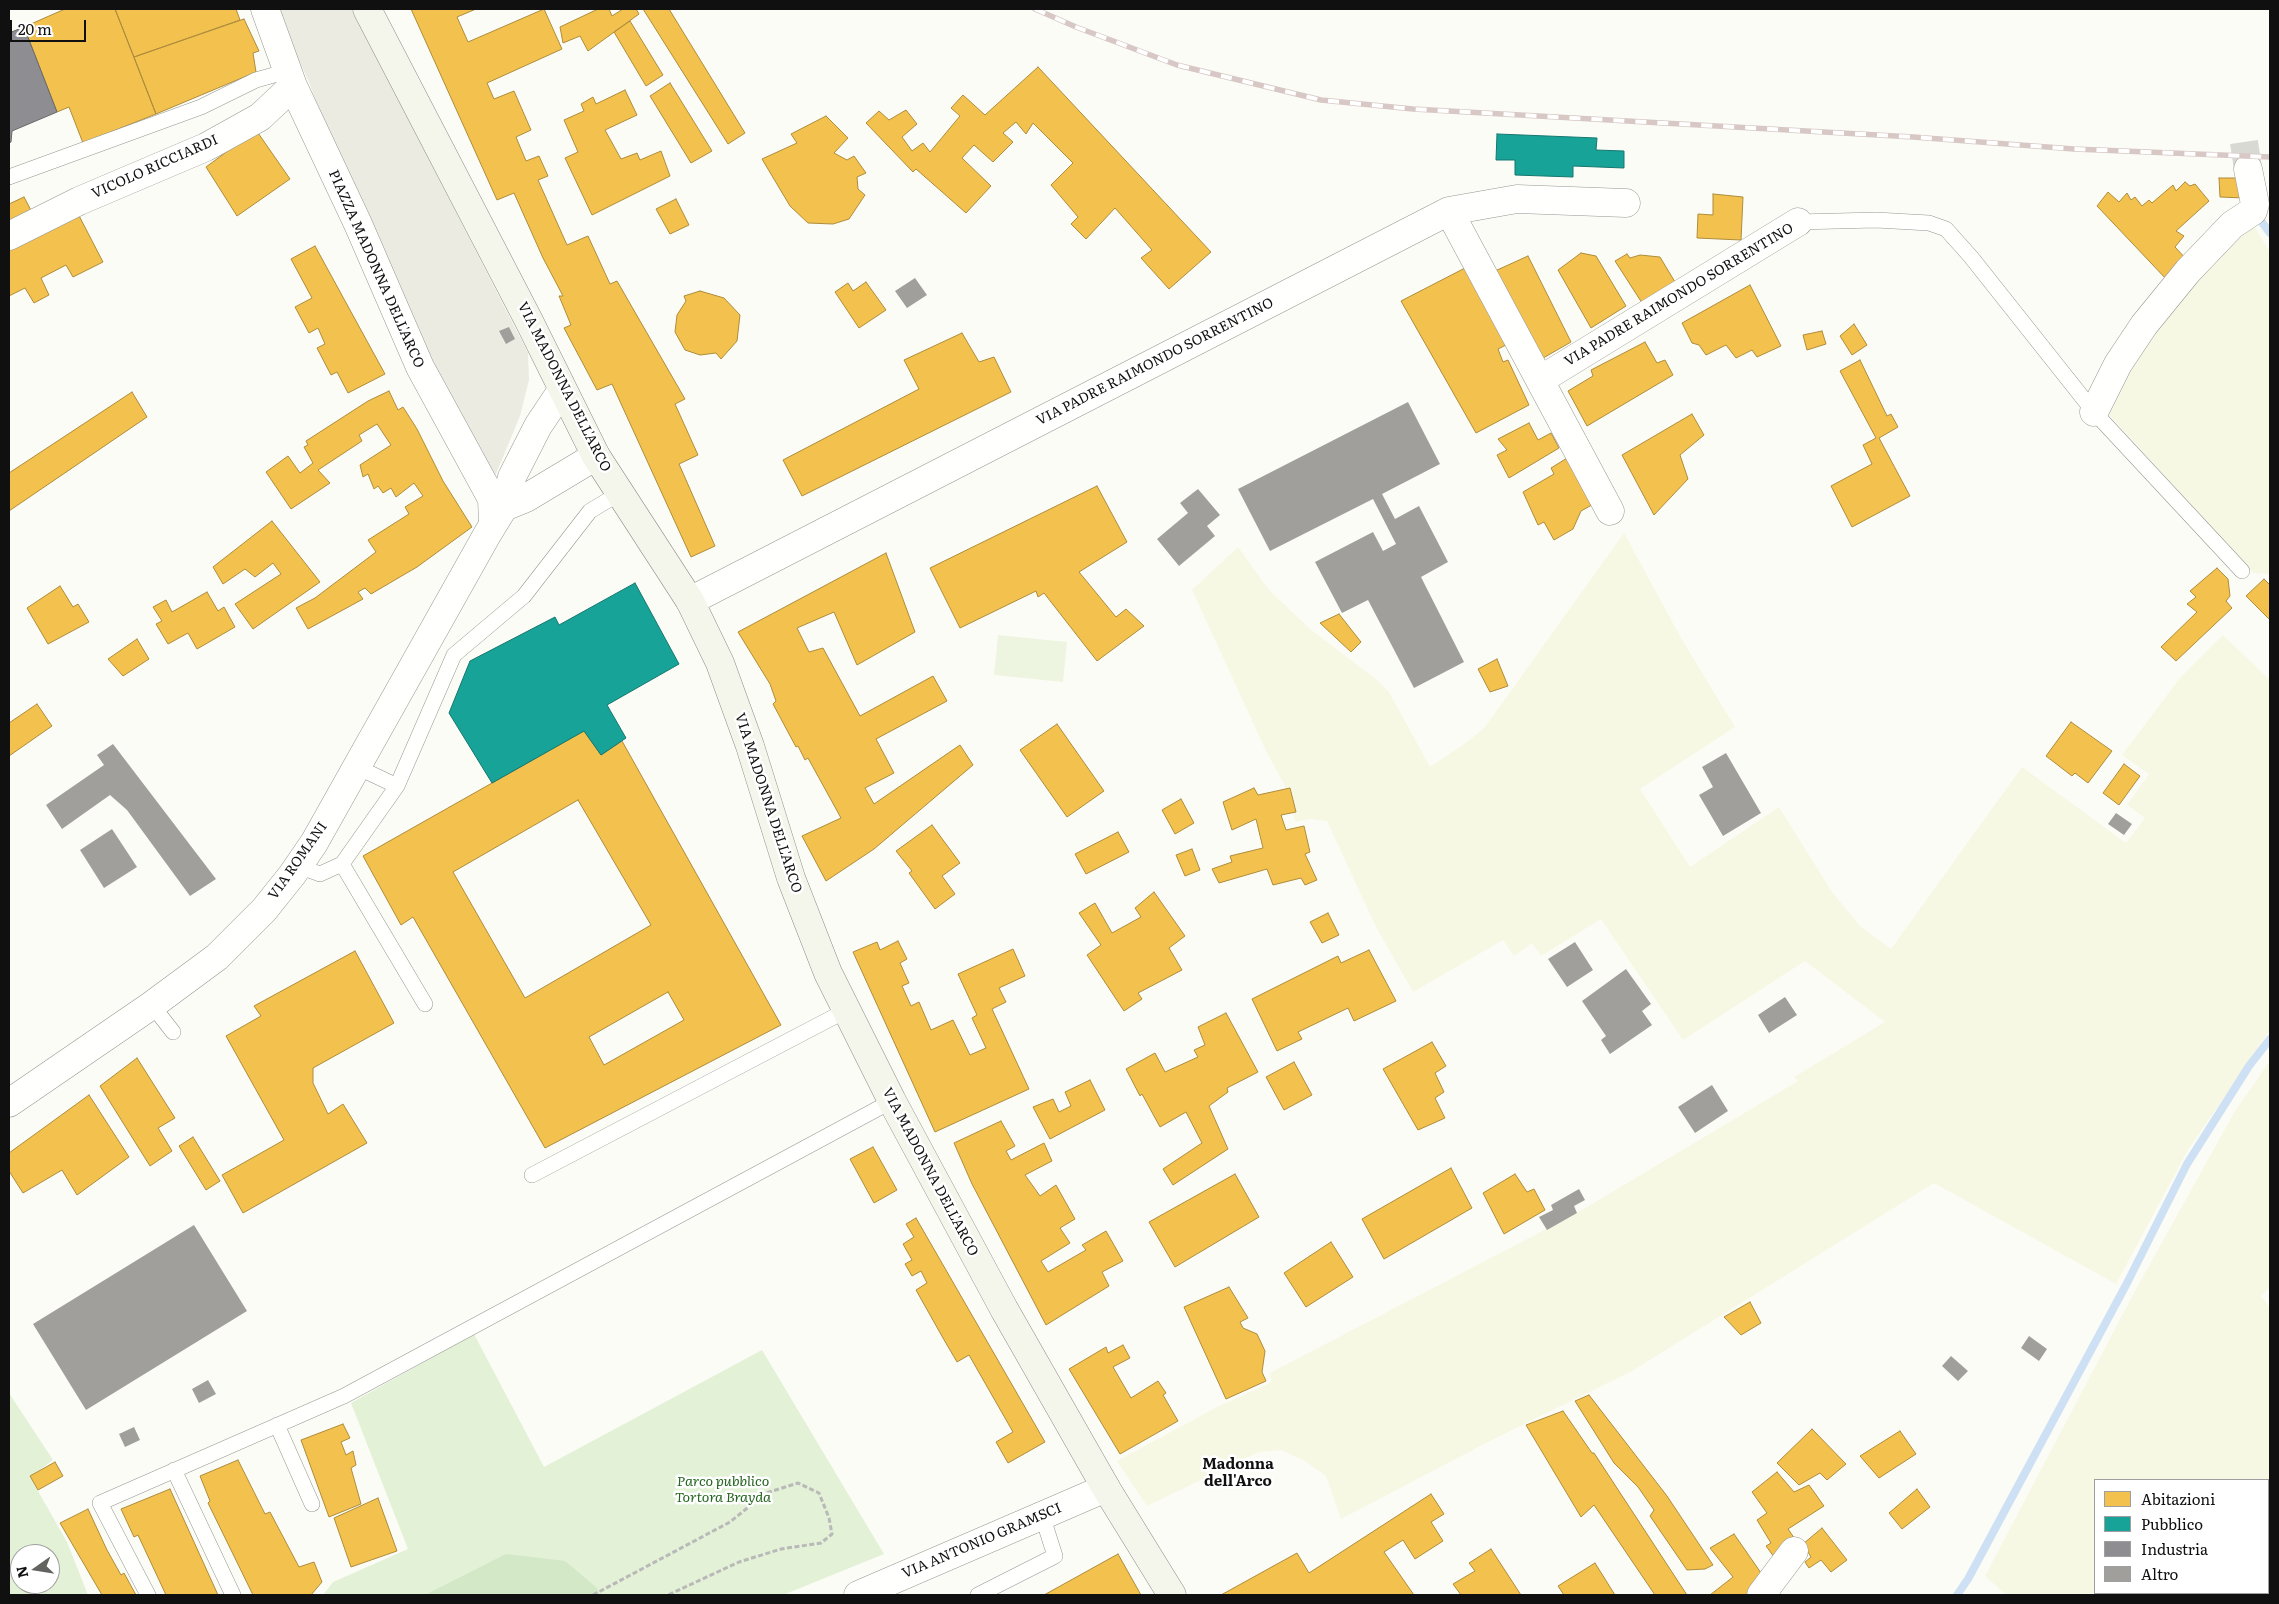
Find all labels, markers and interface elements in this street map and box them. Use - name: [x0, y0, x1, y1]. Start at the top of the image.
- scale bar: [12, 10, 89, 42]
- text: 20 m: [18, 17, 52, 40]
- street label: VICOLO RICCIARDI: [89, 132, 221, 202]
- street label: PIAZZA MADONNA DELL'ARCO: [325, 167, 427, 371]
- street label: VIA PADRE RAIMONDO SORRENTINO: [1561, 220, 1797, 370]
- street label: VIA PADRE RAIMONDO SORRENTINO: [1033, 295, 1277, 429]
- street label: VIA MADONNA DELL'ARCO: [514, 299, 614, 475]
- street label: VIA MADONNA DELL'ARCO: [731, 711, 805, 895]
- street label: VIA ROMANI: [265, 819, 331, 903]
- street label: VIA MADONNA DELL'ARCO: [878, 1085, 982, 1259]
- district label: Madonna dell'Arco: [1202, 1456, 1274, 1491]
- park label: Parco pubblico Tortora Brayda: [675, 1474, 771, 1506]
- legend: [2094, 1479, 2269, 1594]
- text: Abitazioni: [2141, 1487, 2215, 1510]
- street label: VIA ANTONIO GRAMSCI: [900, 1500, 1064, 1582]
- text: Pubblico: [2141, 1512, 2203, 1535]
- text: Industria: [2141, 1537, 2208, 1560]
- north arrow: [10, 1544, 60, 1594]
- text: Altro: [2141, 1562, 2178, 1585]
- text: N: [10, 1564, 32, 1580]

